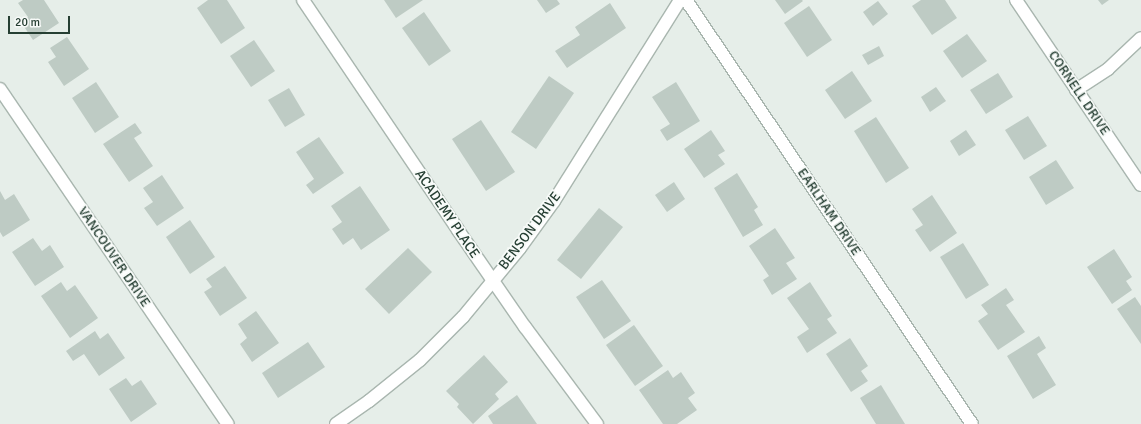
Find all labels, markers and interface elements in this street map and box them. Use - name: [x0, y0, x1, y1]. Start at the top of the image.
- scale bar: [10, 8, 72, 34]
- text: 20 m: [15, 15, 40, 30]
- street label: CORNELL DRIVE: [1045, 48, 1113, 138]
- street label: EARLHAM DRIVE: [794, 165, 864, 259]
- street label: ACADEMY PLACE: [411, 166, 483, 262]
- street label: BENSON DRIVE: [495, 189, 565, 273]
- street label: VANCOUVER DRIVE: [74, 204, 154, 310]

